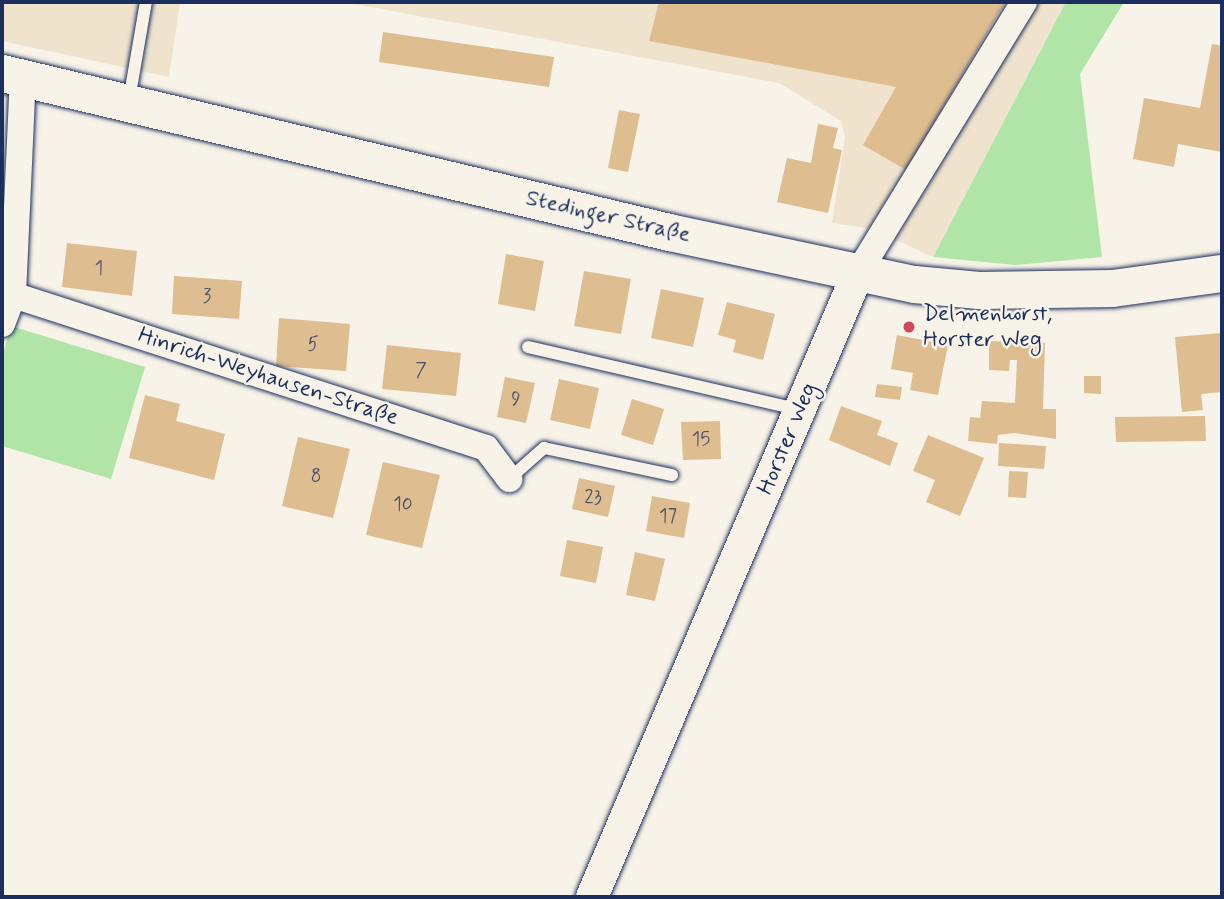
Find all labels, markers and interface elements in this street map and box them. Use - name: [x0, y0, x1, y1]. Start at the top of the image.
- street label: Stedinger Straße: [523, 185, 693, 249]
- house number: 1: [95, 258, 103, 280]
- house number: 3: [203, 286, 211, 308]
- place label: Delmenhorst, Horster Weg: [923, 300, 1052, 354]
- marker: Delmenhorst, Horster Weg: [901, 319, 917, 335]
- street label: Hinrich-Weyhausen-Straße: [134, 322, 402, 432]
- house number: 5: [307, 334, 319, 356]
- house number: 7: [415, 360, 427, 382]
- street label: Horster Weg: [752, 379, 824, 499]
- house number: 9: [511, 389, 521, 411]
- house number: 15: [692, 429, 710, 451]
- house number: 8: [311, 466, 321, 488]
- house number: 23: [584, 487, 602, 509]
- house number: 10: [393, 494, 413, 516]
- house number: 17: [659, 506, 677, 528]

